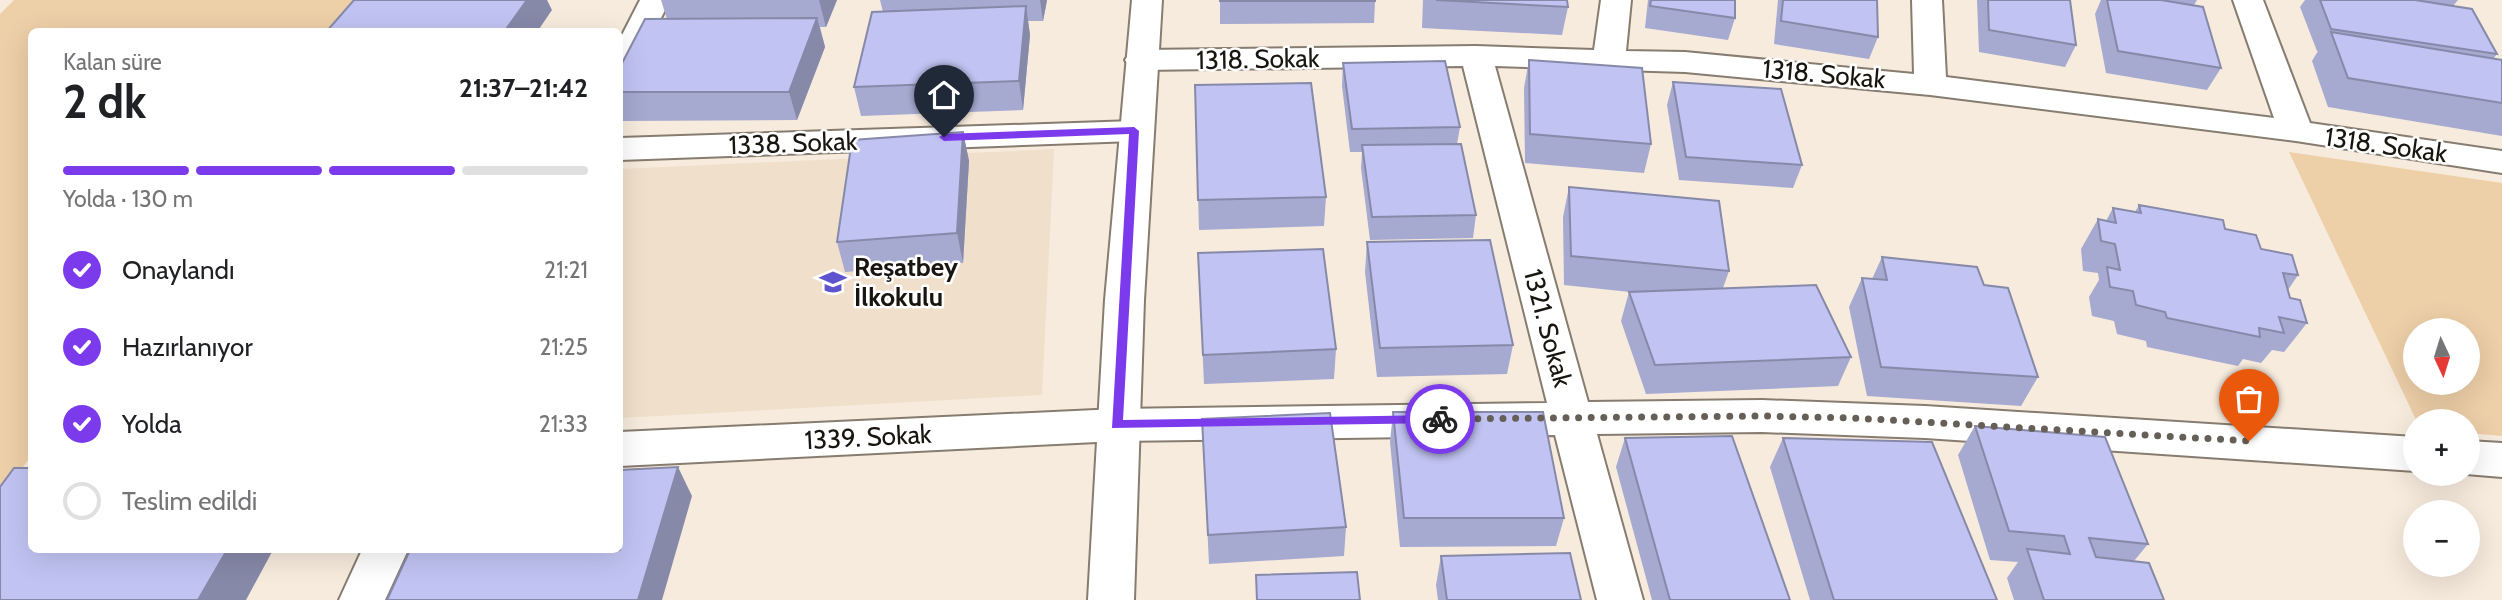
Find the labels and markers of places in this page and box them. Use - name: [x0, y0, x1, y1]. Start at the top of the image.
- pin: [914, 65, 974, 137]
- place label: Reşatbey İlkokulu: [854, 251, 958, 313]
- school or university icon: Reşatbey İlkokulu: [818, 267, 848, 297]
- pin: [2219, 369, 2279, 441]

